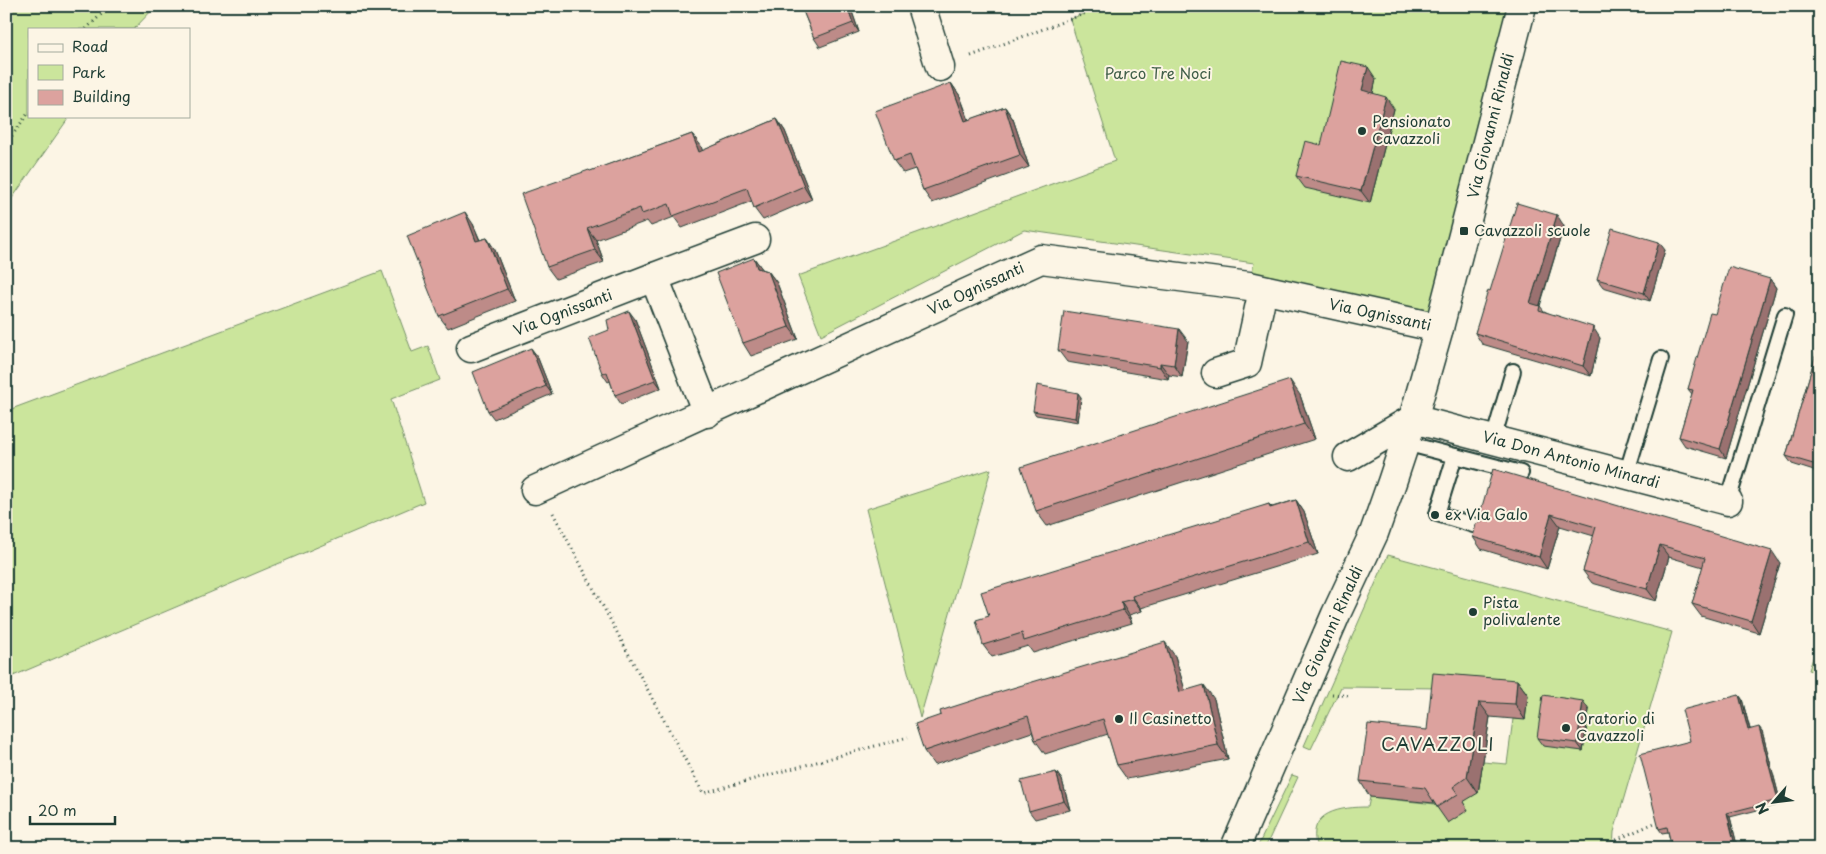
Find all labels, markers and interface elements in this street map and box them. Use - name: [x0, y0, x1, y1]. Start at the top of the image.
- legend: [28, 28, 190, 118]
- text: Road: [72, 34, 108, 57]
- street label: Via Giovanni Rinaldi: [1460, 50, 1519, 201]
- text: Park: [72, 60, 106, 83]
- park label: Parco Tre Noci: [1105, 61, 1211, 84]
- text: Building: [72, 84, 131, 107]
- place label: Pensionato Cavazzoli: [1372, 109, 1451, 149]
- marker: Pensionato Cavazzoli: [1356, 125, 1368, 137]
- place label: Cavazzoli scuole: [1474, 218, 1590, 241]
- marker: Cavazzoli scuole: [1458, 225, 1470, 237]
- street label: Via Ognissanti: [923, 255, 1027, 320]
- street label: Via Ognissanti: [510, 282, 615, 341]
- street label: Via Ognissanti: [1327, 291, 1434, 336]
- street label: Via Don Antonio Minardi: [1480, 424, 1663, 493]
- place label: ex Via Galo: [1445, 502, 1528, 525]
- marker: ex Via Galo: [1429, 509, 1441, 521]
- street label: Via Giovanni Rinaldi: [1286, 562, 1367, 707]
- place label: Pista polivalente: [1483, 590, 1561, 630]
- marker: Pista polivalente: [1467, 606, 1479, 618]
- place label: Il Casinetto: [1129, 706, 1212, 729]
- place label: Oratorio di Cavazzoli: [1576, 706, 1655, 746]
- marker: Il Casinetto: [1113, 713, 1125, 725]
- marker: Oratorio di Cavazzoli: [1560, 722, 1572, 734]
- district label: CAVAZZOLI: [1381, 730, 1495, 757]
- north arrow: [1748, 776, 1798, 826]
- scale bar: [30, 794, 115, 826]
- text: 20 m: [38, 798, 77, 821]
- text: N: [1750, 799, 1774, 818]

